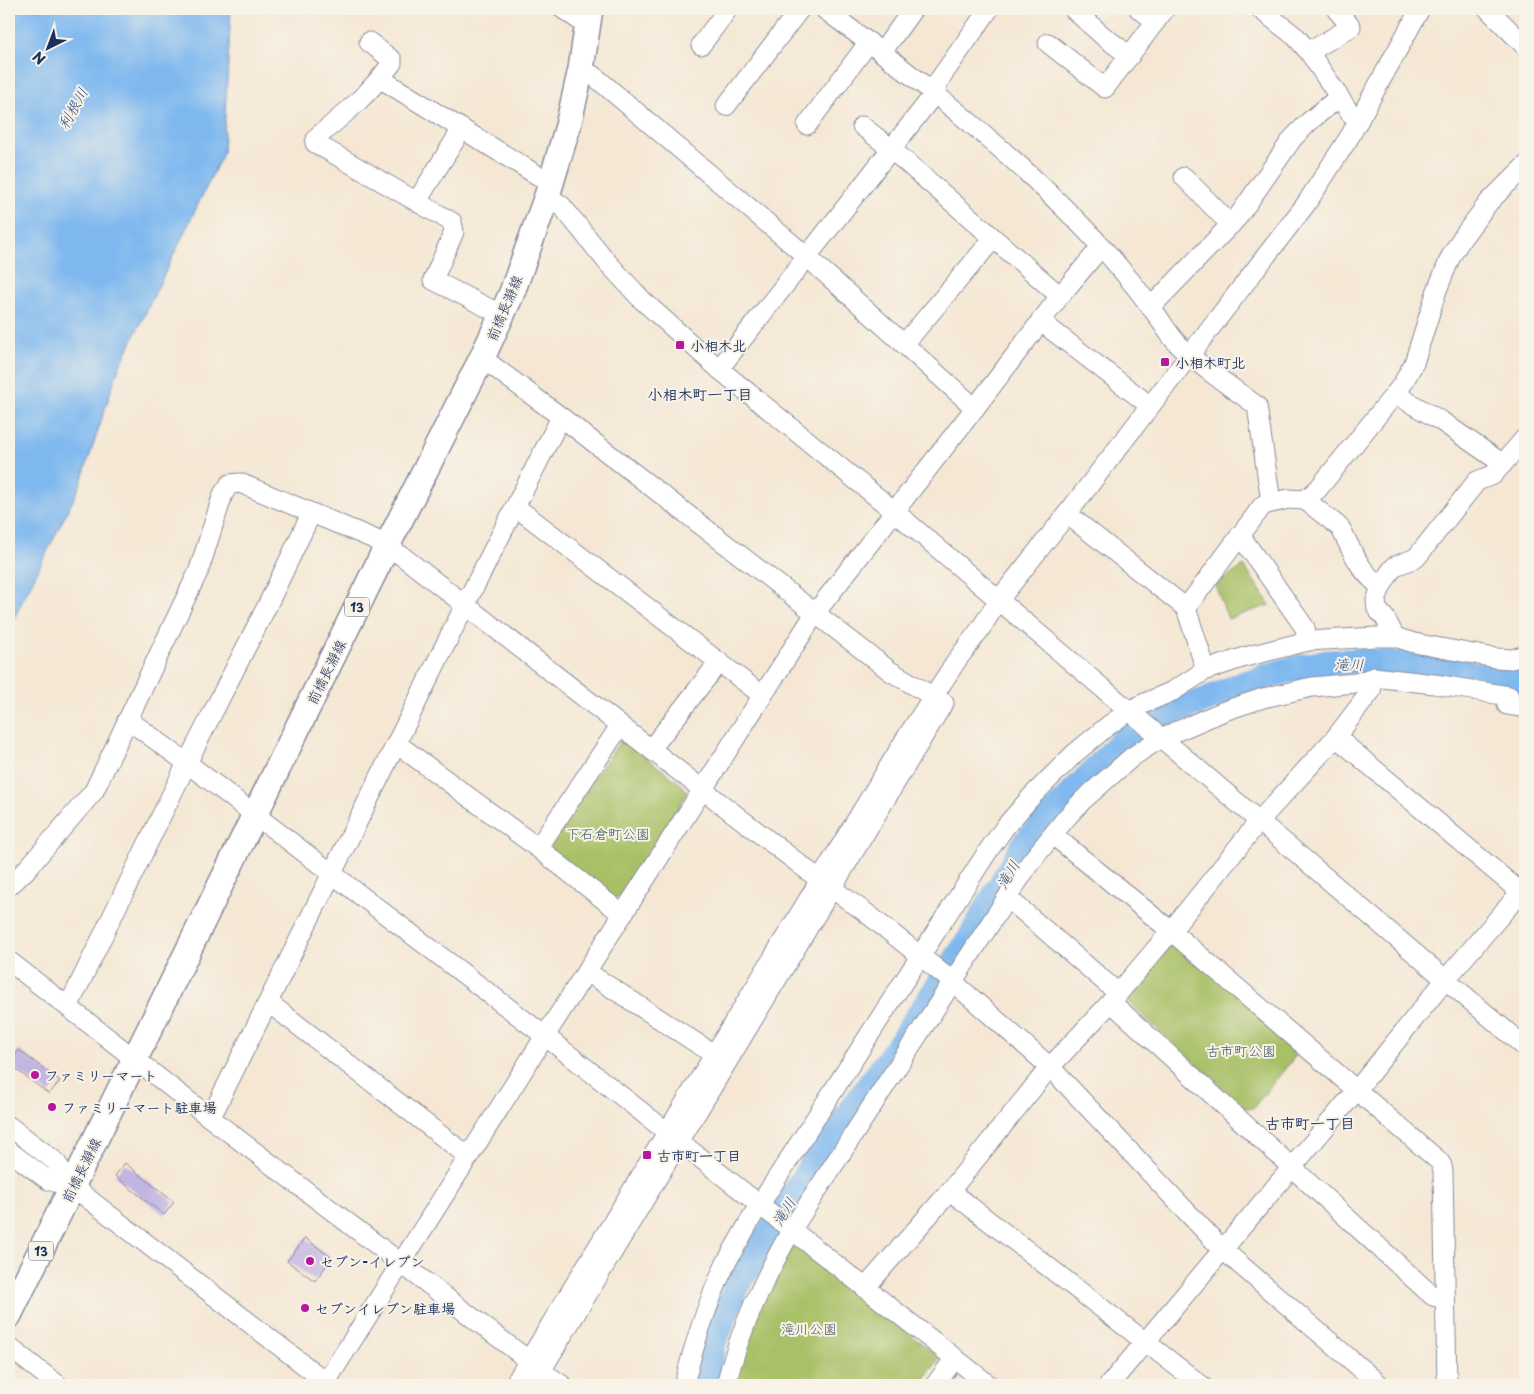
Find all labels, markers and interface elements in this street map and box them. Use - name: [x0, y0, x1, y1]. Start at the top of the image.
- north arrow: [22, 22, 72, 72]
- text: N: [28, 47, 50, 70]
- water label: 利根川: [51, 83, 93, 133]
- street label: 前橋長瀞線: [481, 272, 527, 344]
- place label: 小相木北: [690, 335, 746, 356]
- marker: 小相木北: [674, 339, 686, 351]
- place label: 小相木町北: [1175, 352, 1245, 373]
- marker: 小相木町北: [1159, 356, 1171, 368]
- district label: 小相木町一丁目: [647, 382, 753, 405]
- road number: 13: [344, 598, 370, 616]
- street label: 前橋長瀞線: [301, 636, 351, 708]
- water label: 滝川: [1334, 652, 1364, 675]
- park label: 下石倉町公園: [566, 823, 650, 844]
- water label: 滝川: [990, 855, 1024, 893]
- park label: 古市町公園: [1206, 1040, 1276, 1061]
- place label: ファミリーマート: [45, 1065, 158, 1086]
- marker: ファミリーマート: [29, 1069, 41, 1081]
- place label: ファミリーマート駐車場: [62, 1097, 217, 1118]
- marker: ファミリーマート駐車場: [46, 1101, 58, 1113]
- district label: 古市町一丁目: [1265, 1111, 1355, 1134]
- street label: 前橋長瀞線: [56, 1134, 106, 1206]
- place label: 古市町一丁目: [657, 1145, 741, 1166]
- marker: 古市町一丁目: [641, 1149, 653, 1161]
- water label: 滝川: [765, 1192, 801, 1230]
- road number: 13: [28, 1242, 54, 1260]
- place label: セブン-イレブン: [320, 1251, 425, 1272]
- marker: セブン-イレブン: [304, 1255, 316, 1267]
- place label: セブンイレブン駐車場: [315, 1298, 455, 1319]
- marker: セブンイレブン駐車場: [299, 1302, 311, 1314]
- park label: 滝川公園: [781, 1318, 837, 1339]

